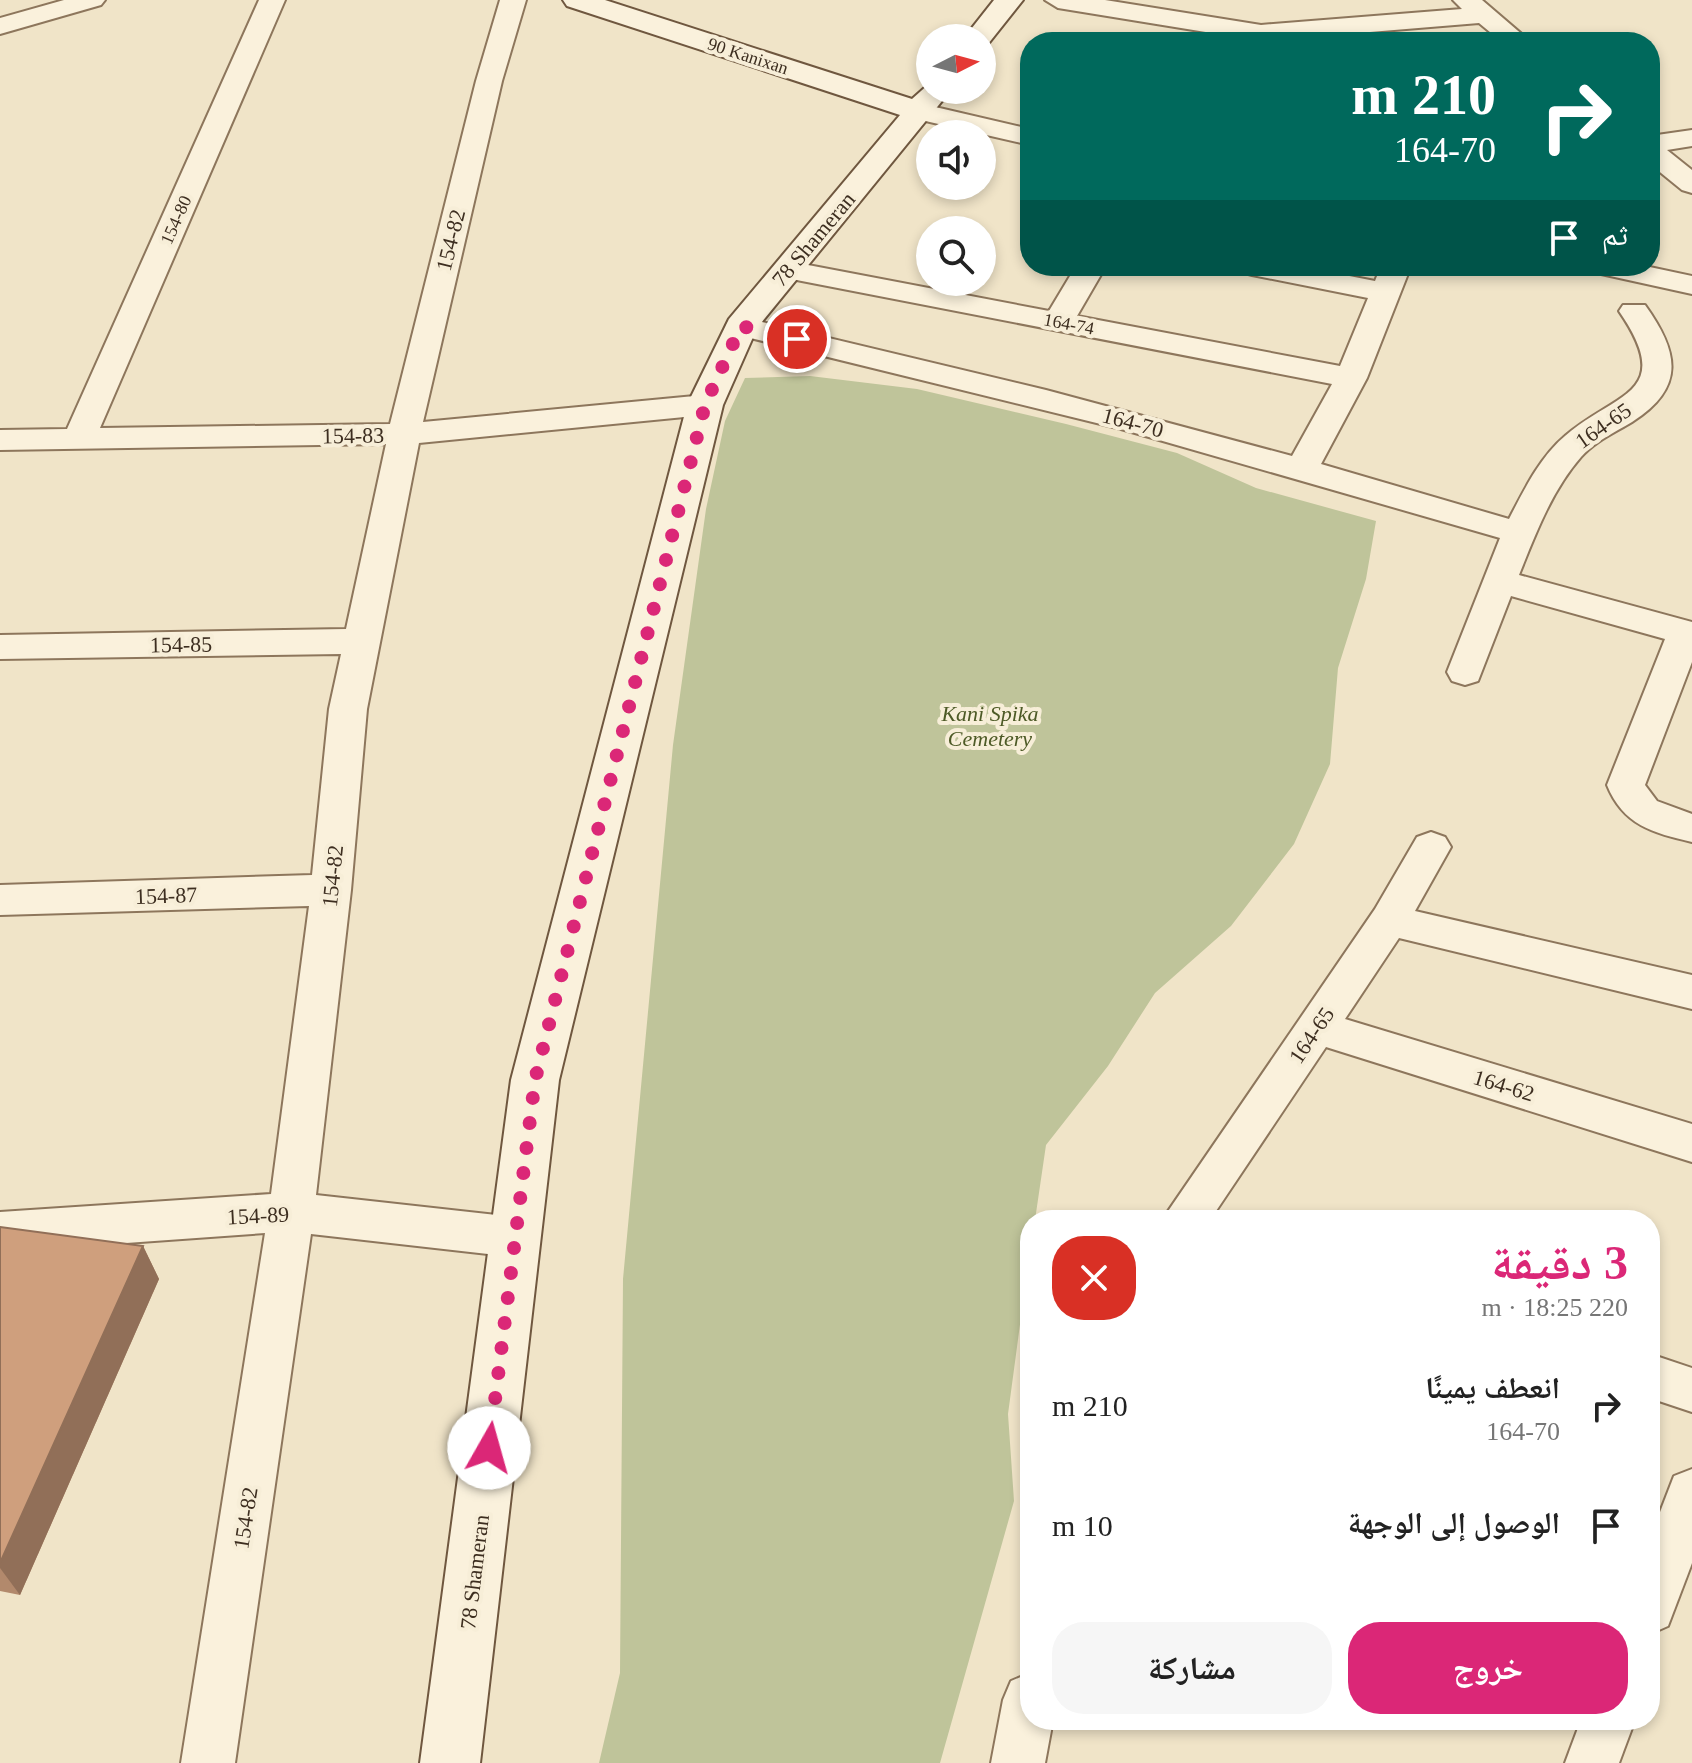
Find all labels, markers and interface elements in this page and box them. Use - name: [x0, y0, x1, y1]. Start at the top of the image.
- north arrow: [916, 24, 996, 104]
- map controls: [916, 24, 996, 296]
- street label: 90 Kanixan: [705, 34, 791, 78]
- text: 210 m: [1351, 64, 1496, 126]
- icon: right: [1524, 64, 1628, 168]
- button: sound: [916, 120, 996, 200]
- text: 164-70: [1394, 130, 1496, 170]
- street label: 78 Shameran: [767, 187, 860, 292]
- street label: 154-80: [156, 193, 196, 247]
- street label: 154-82: [431, 207, 470, 273]
- button: search: [916, 216, 996, 296]
- icon: arrive: [1542, 216, 1586, 260]
- text: ثم: [1602, 218, 1628, 251]
- pin: [763, 305, 831, 373]
- street label: 164-74: [1042, 309, 1096, 339]
- icon: arrive: [775, 317, 819, 361]
- street label: 164-65: [1571, 397, 1636, 454]
- street label: 164-70: [1100, 402, 1166, 443]
- street label: 154-83: [322, 422, 384, 449]
- street label: 154-85: [150, 631, 212, 658]
- park label: Kani Spika Cemetery: [940, 701, 1039, 751]
- street label: 154-82: [317, 844, 348, 908]
- street label: 154-87: [134, 882, 198, 909]
- street label: 164-65: [1284, 1002, 1339, 1068]
- street label: 164-62: [1470, 1064, 1537, 1107]
- street label: 154-89: [226, 1201, 290, 1230]
- button: close: [1052, 1236, 1136, 1320]
- text: 3 دقيقة: [1491, 1236, 1628, 1289]
- text: 220 m · 18:25: [1481, 1293, 1628, 1322]
- text: انعطف يمينًا: [1425, 1371, 1560, 1404]
- icon: right: [1584, 1384, 1628, 1428]
- text: 210 m: [1052, 1389, 1128, 1422]
- position arrow: [447, 1406, 531, 1490]
- text: 164-70: [1486, 1417, 1560, 1446]
- street label: 154-82: [228, 1485, 263, 1551]
- icon: arrive: [1584, 1504, 1628, 1548]
- text: الوصول إلى الوجهة: [1348, 1506, 1560, 1539]
- text: 10 m: [1052, 1509, 1113, 1542]
- street label: 78 Shameran: [455, 1513, 494, 1631]
- button: مشاركة: [1052, 1622, 1332, 1714]
- button: خروج: [1348, 1622, 1628, 1714]

